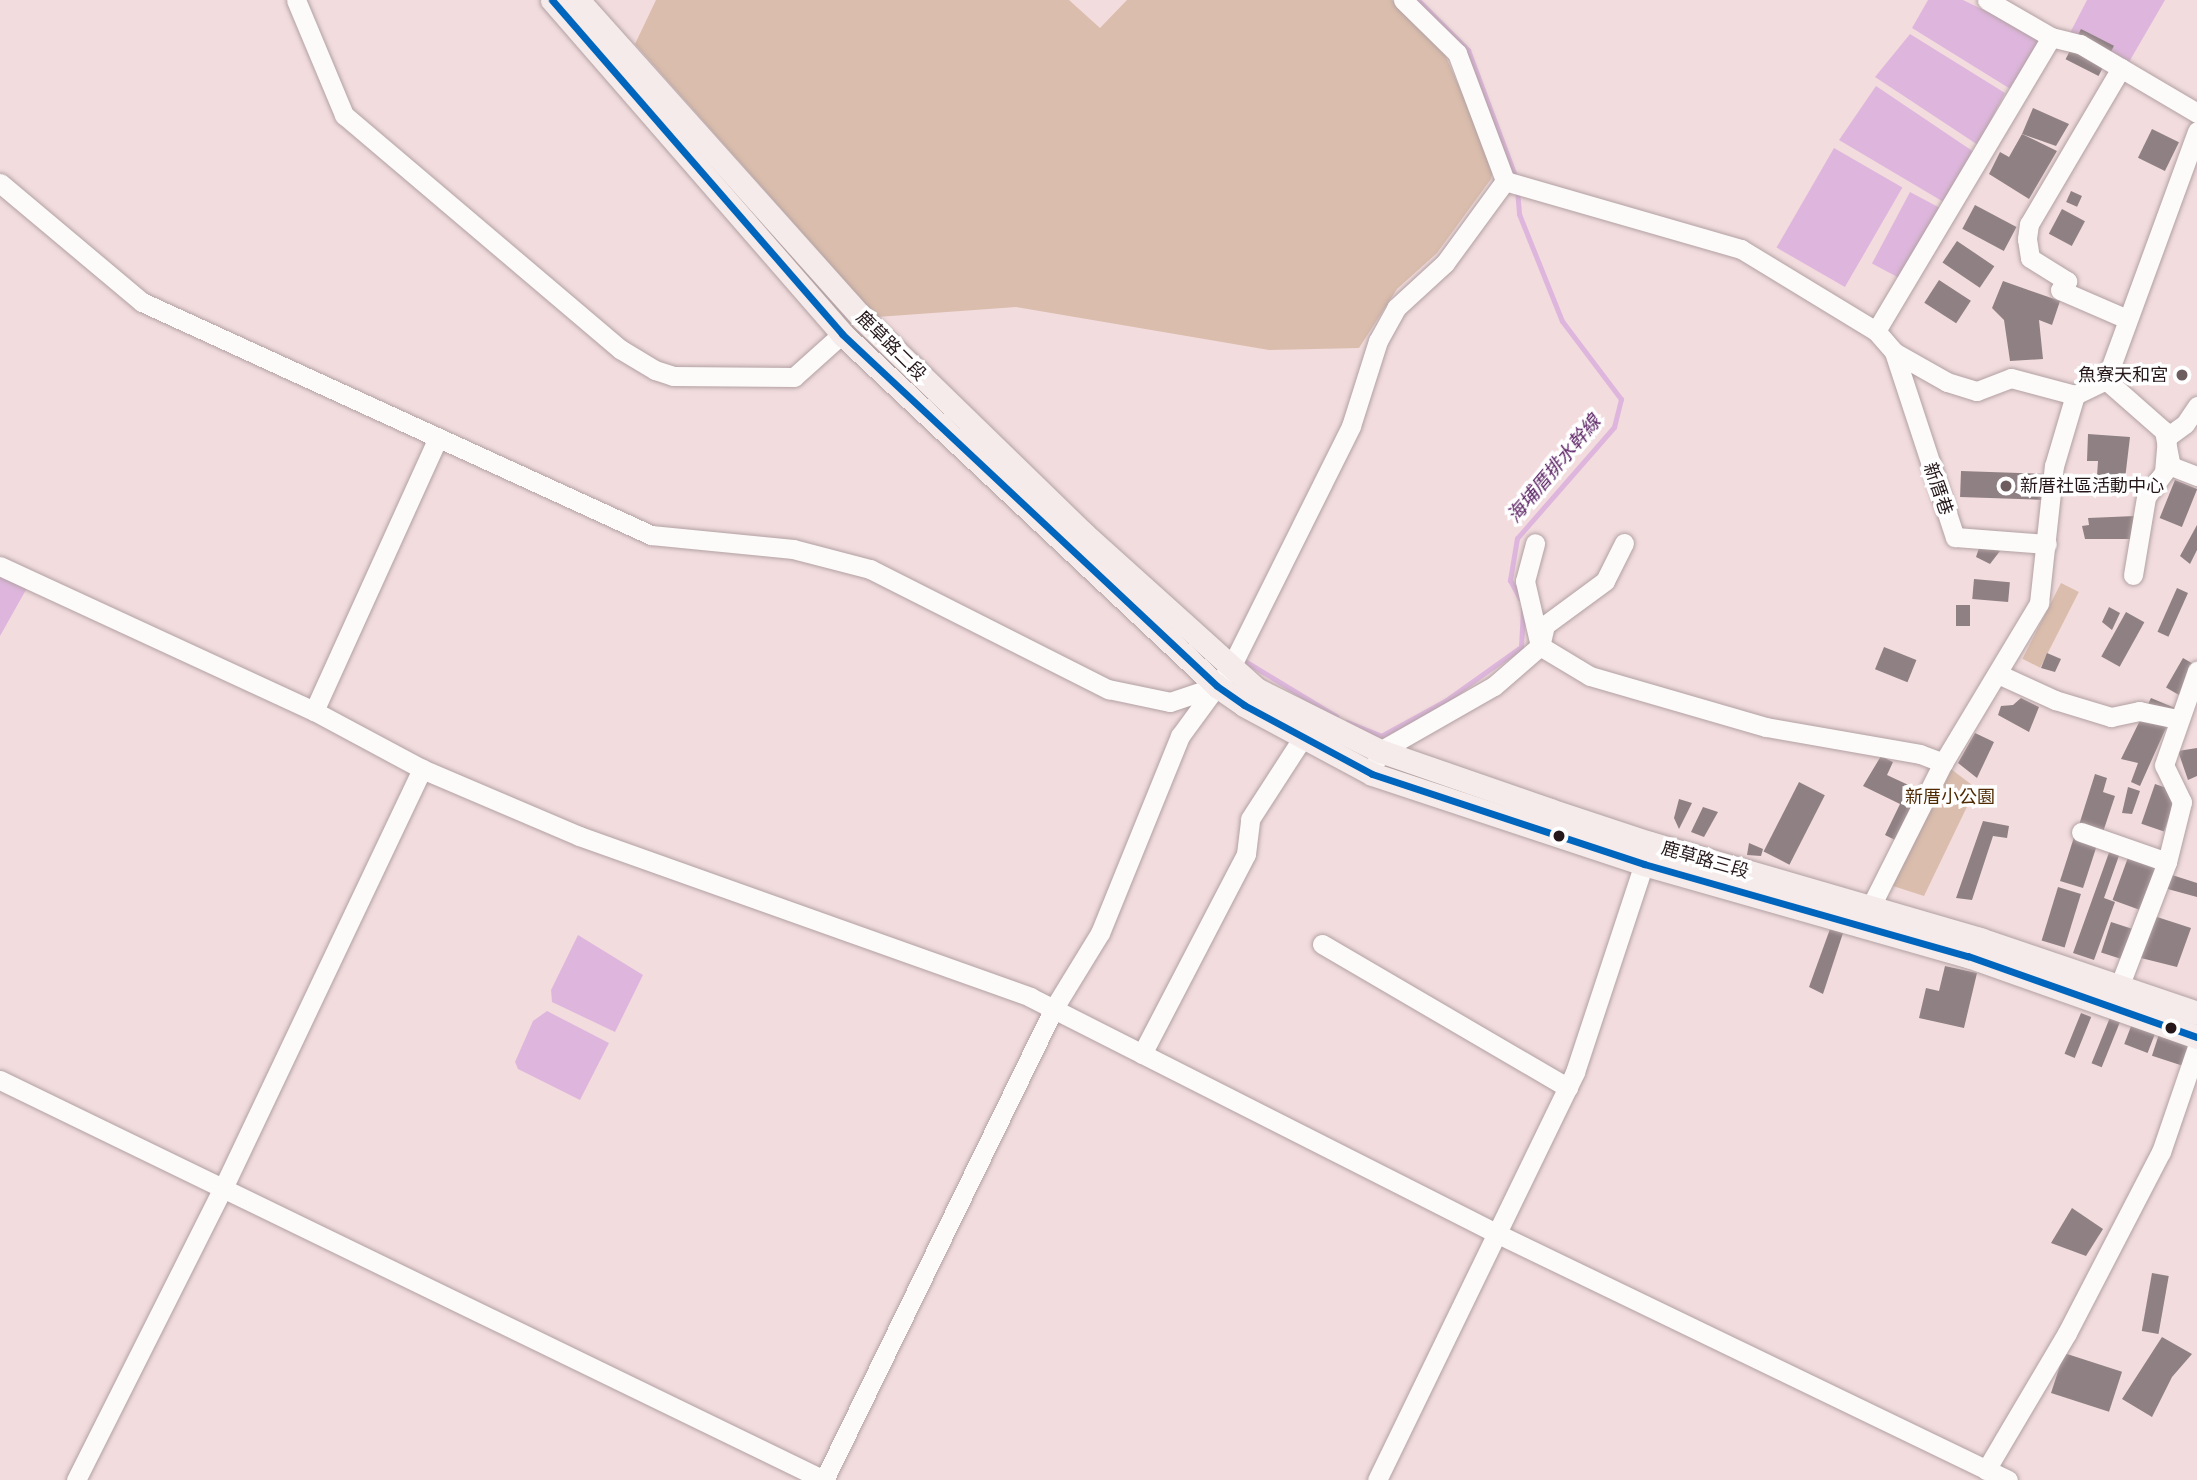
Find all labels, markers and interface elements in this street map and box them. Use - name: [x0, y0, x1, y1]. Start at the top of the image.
- street label: 鹿草路二段: [852, 307, 930, 385]
- place label: 魚寮天和宮: [2078, 364, 2168, 386]
- marker: 魚寮天和宮: [2174, 367, 2190, 383]
- water label: 海埔厝排水幹線: [1503, 411, 1605, 527]
- street label: 新厝巷: [1919, 460, 1957, 518]
- place label: 新厝社區活動中心: [2020, 475, 2164, 497]
- marker: 新厝社區活動中心: [1998, 478, 2014, 494]
- park label: 新厝小公園: [1905, 786, 1995, 808]
- unlabelled marker: [1552, 829, 1566, 843]
- street label: 鹿草路三段: [1659, 837, 1751, 883]
- unlabelled marker: [2164, 1021, 2178, 1035]

